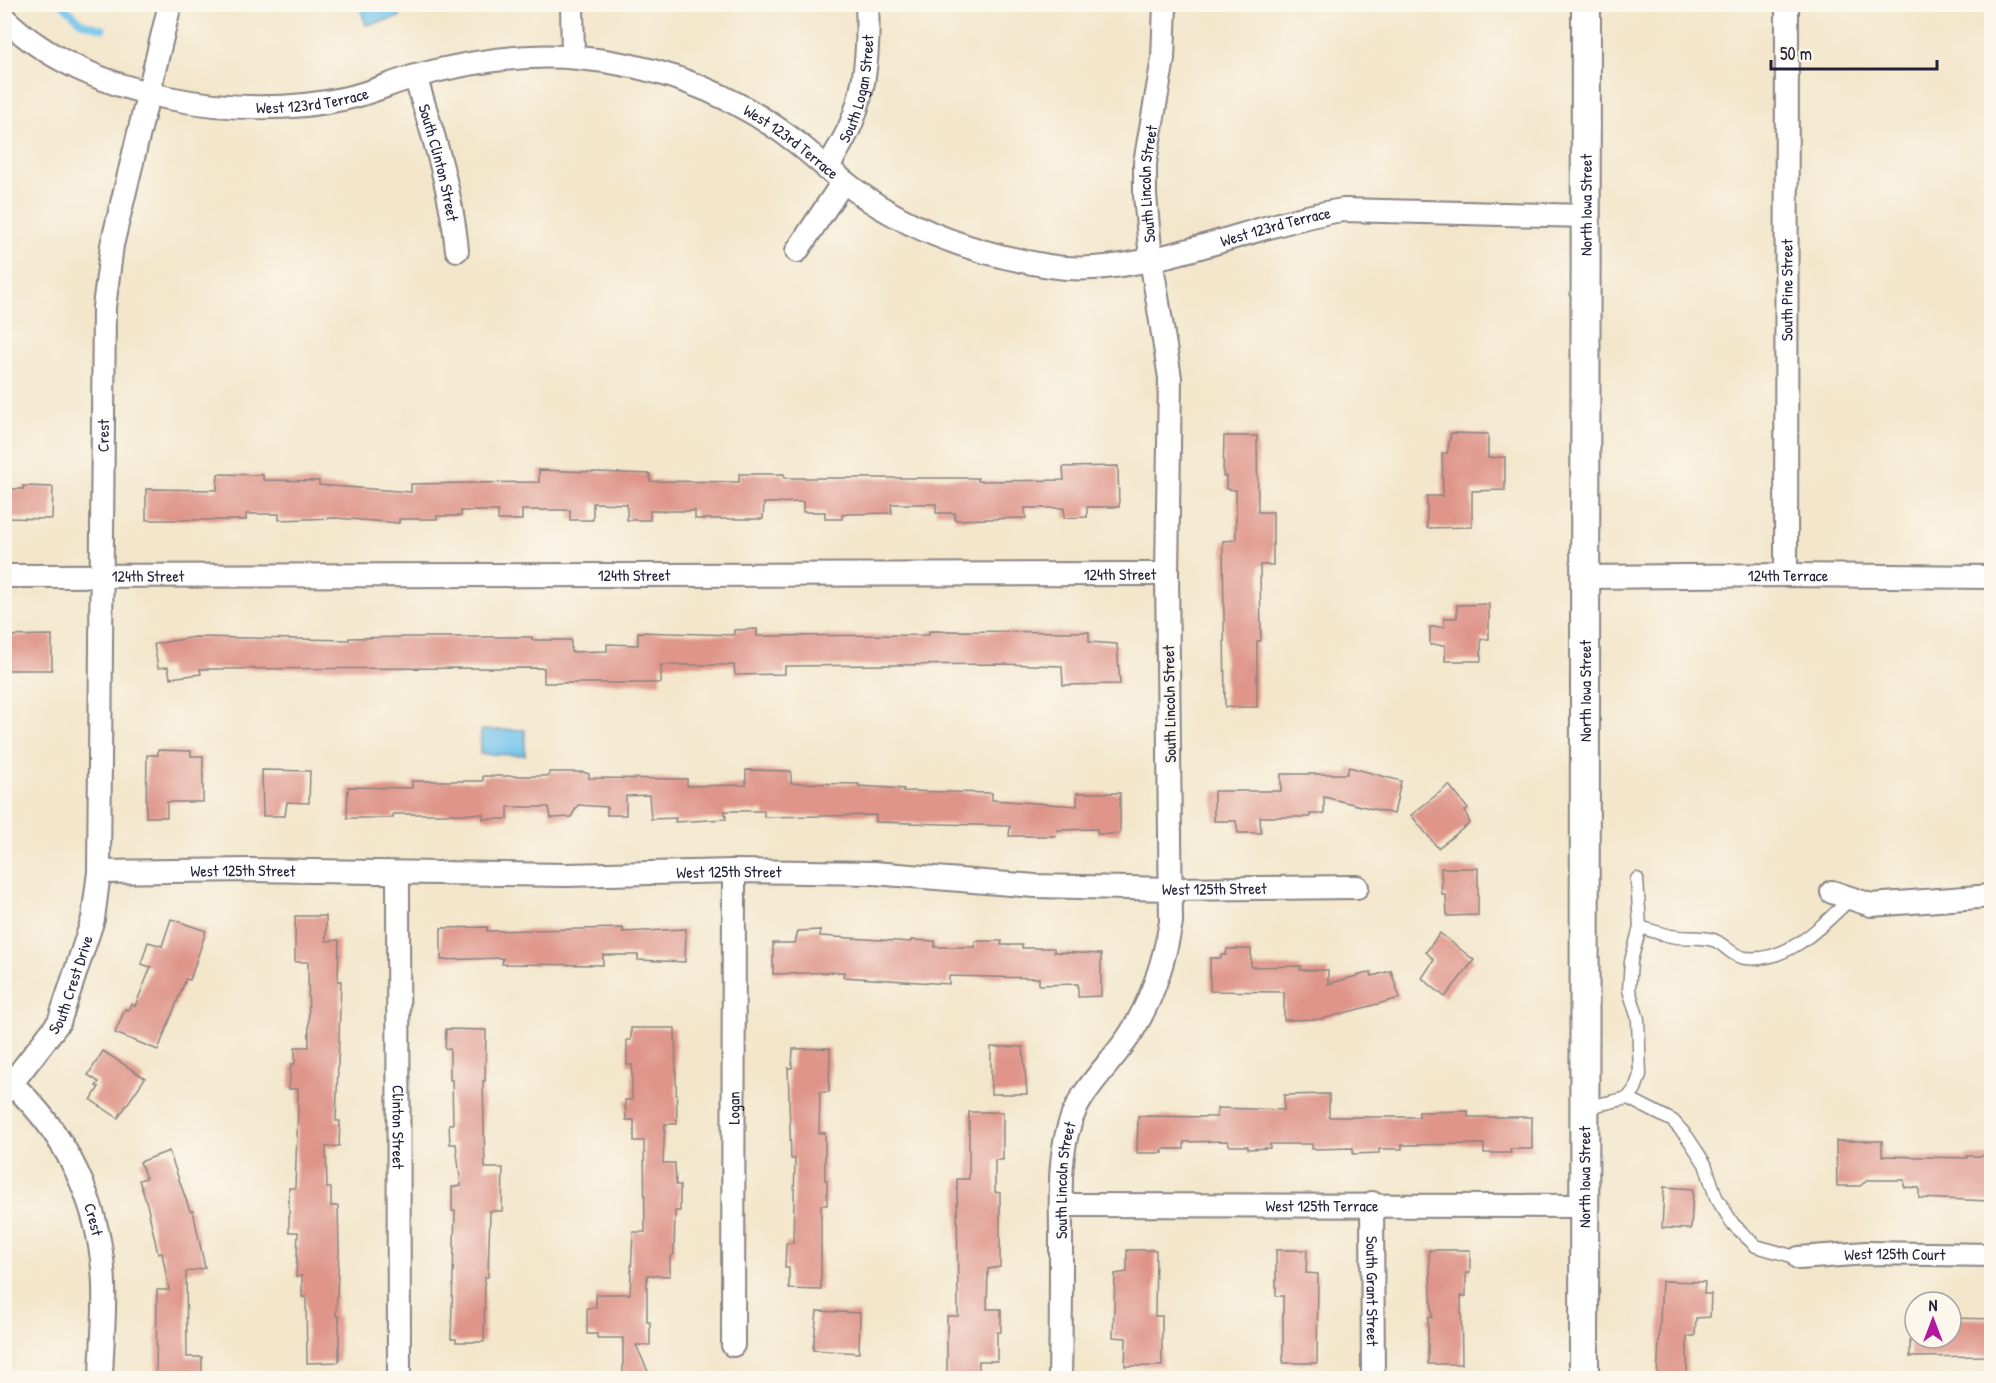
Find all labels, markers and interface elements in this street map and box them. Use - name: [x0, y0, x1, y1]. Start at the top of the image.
- scale bar: [1771, 33, 1938, 71]
- street label: South Logan Street: [833, 34, 878, 146]
- text: 50 m: [1780, 41, 1812, 66]
- street label: West 123rd Terrace: [256, 82, 372, 118]
- street label: West 123rd Terrace: [740, 99, 844, 184]
- street label: South Clinton Street: [413, 101, 464, 223]
- street label: South Lincoln Street: [1134, 123, 1162, 244]
- street label: North Iowa Street: [1575, 154, 1597, 256]
- street label: West 123rd Terrace: [1218, 201, 1333, 252]
- street label: South Pine Street: [1775, 238, 1798, 341]
- street label: Crest: [92, 419, 114, 452]
- street label: 124th Street: [1084, 563, 1157, 585]
- street label: 124th Street: [598, 564, 671, 586]
- street label: 124th Terrace: [1748, 564, 1829, 586]
- street label: 124th Street: [112, 565, 185, 587]
- street label: North Iowa Street: [1574, 640, 1596, 742]
- street label: South Lincoln Street: [1157, 644, 1181, 763]
- street label: West 125th Street: [190, 859, 296, 882]
- street label: West 125th Street: [676, 860, 782, 883]
- street label: West 125th Street: [1162, 877, 1267, 900]
- street label: South Crest Drive: [43, 932, 98, 1038]
- street label: Clinton Street: [387, 1085, 410, 1170]
- street label: Logan: [722, 1091, 745, 1125]
- street label: South Lincoln Street: [1050, 1118, 1081, 1239]
- street label: North Iowa Street: [1573, 1125, 1595, 1228]
- street label: West 125th Terrace: [1266, 1194, 1379, 1217]
- street label: Crest: [79, 1200, 109, 1238]
- street label: South Grant Street: [1361, 1236, 1384, 1347]
- street label: West 125th Court: [1844, 1242, 1946, 1266]
- north arrow: [1903, 1290, 1963, 1350]
- text: N: [1929, 1294, 1938, 1316]

